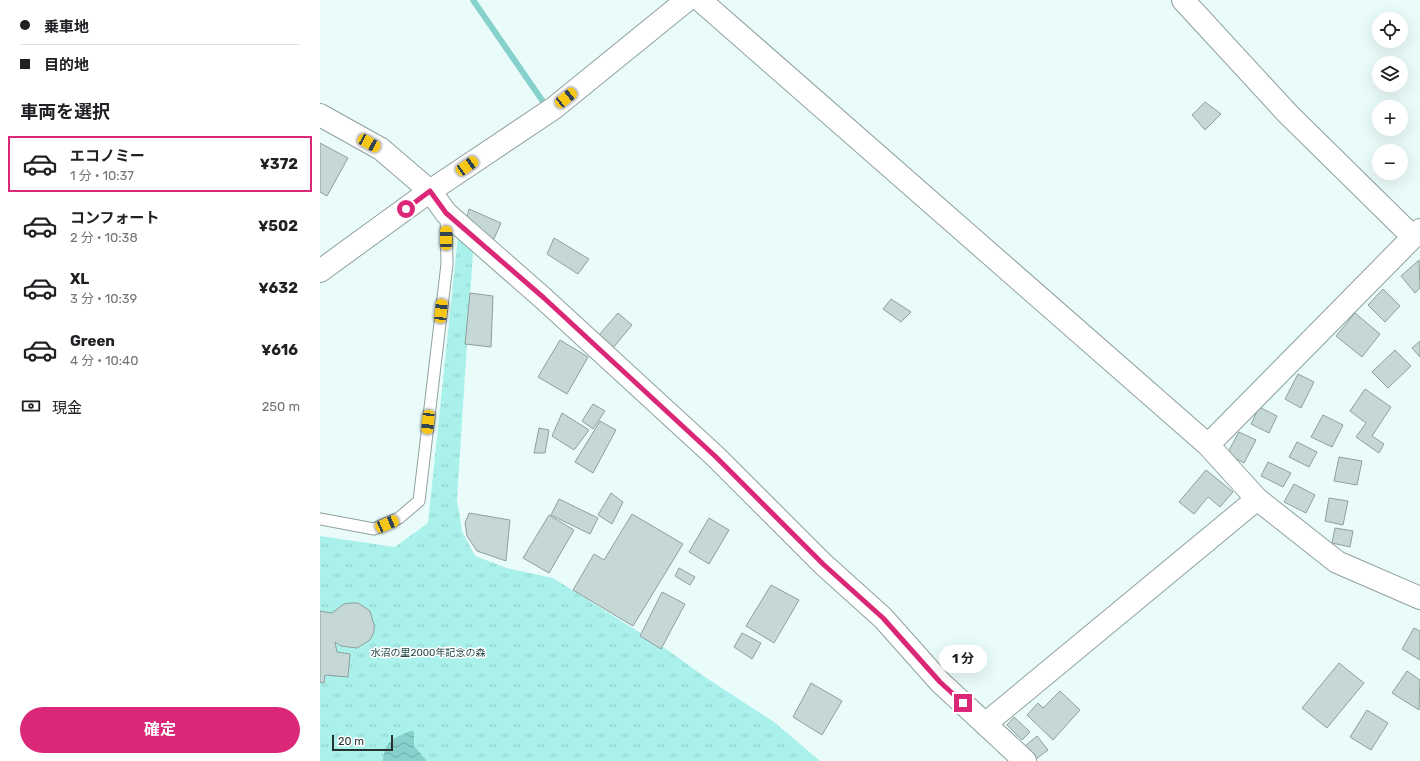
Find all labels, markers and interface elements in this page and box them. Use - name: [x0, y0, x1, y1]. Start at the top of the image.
- map controls: [1372, 12, 1408, 180]
- button: locate: [1372, 12, 1408, 48]
- text: 乗車地: [44, 18, 89, 36]
- text: 目的地: [44, 56, 89, 74]
- button: layers: [1372, 56, 1408, 92]
- car: [553, 86, 579, 110]
- button: +: [1372, 100, 1408, 136]
- text: 車両を選択: [20, 101, 110, 123]
- car: [356, 132, 382, 154]
- button: −: [1372, 144, 1408, 180]
- icon: car: [22, 146, 58, 182]
- text: エコノミー: [70, 147, 145, 165]
- car: [454, 154, 480, 178]
- text: ¥372: [259, 155, 298, 173]
- text: 1 分 · 10:37: [70, 168, 134, 183]
- route start: [397, 200, 415, 218]
- icon: car: [22, 208, 58, 244]
- text: コンフォート: [70, 209, 160, 227]
- text: ¥502: [258, 217, 298, 235]
- car: [440, 226, 452, 250]
- text: 2 分 · 10:38: [70, 230, 138, 245]
- icon: car: [22, 270, 58, 306]
- text: XL: [70, 270, 89, 288]
- text: ¥632: [258, 279, 298, 297]
- text: 3 分 · 10:39: [70, 291, 137, 306]
- car: [434, 298, 448, 324]
- icon: car: [22, 332, 58, 368]
- text: Green: [70, 332, 115, 350]
- text: ¥616: [261, 341, 298, 359]
- text: 4 分 · 10:40: [70, 353, 138, 368]
- icon: cash: [20, 395, 42, 417]
- text: 現金: [52, 399, 82, 417]
- text: 250 m: [262, 399, 300, 414]
- car: [421, 409, 435, 435]
- car: [374, 514, 400, 534]
- callout: 1 分: [939, 645, 987, 673]
- park label: 水沼の里2000年記念の森: [371, 647, 485, 659]
- text: 1 分: [952, 651, 974, 666]
- route end: [954, 694, 972, 712]
- button: 確定: [20, 707, 300, 753]
- scale bar: [332, 733, 393, 752]
- text: 20 m: [338, 735, 364, 748]

